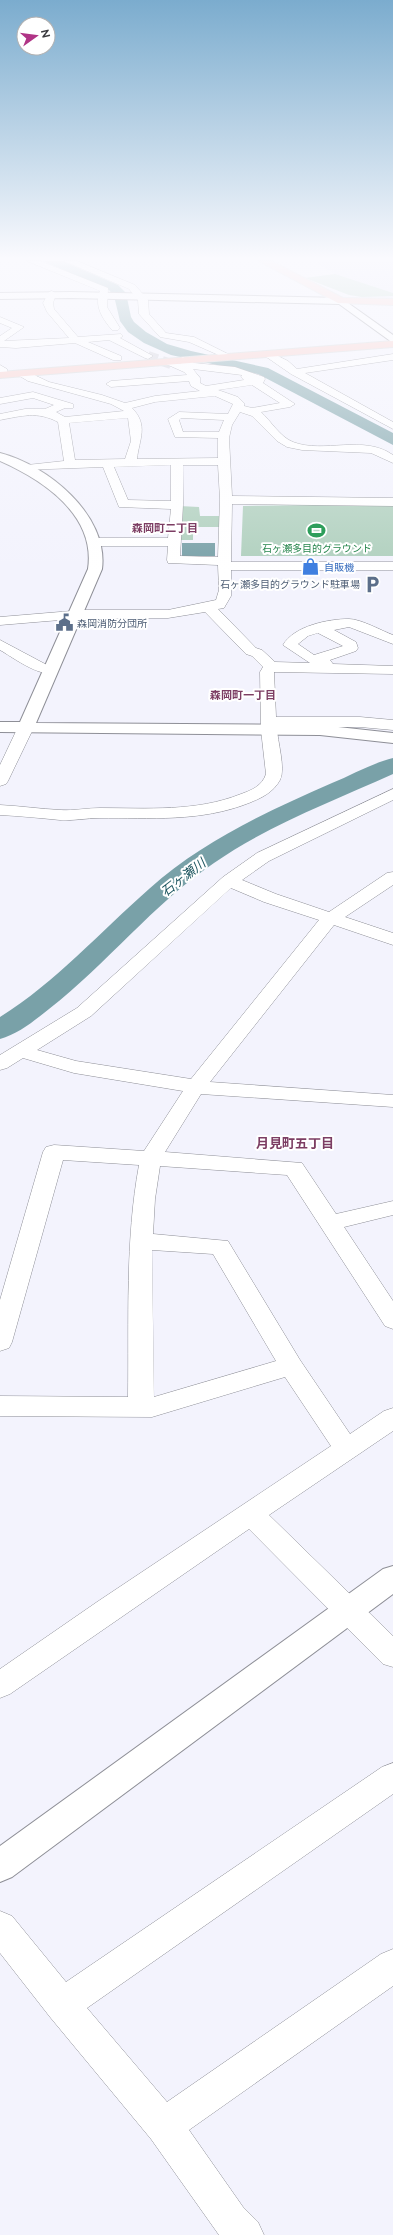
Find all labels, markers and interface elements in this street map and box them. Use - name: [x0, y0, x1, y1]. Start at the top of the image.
- north arrow: [16, 16, 56, 56]
- text: N: [38, 28, 53, 39]
- sports icon: 石ヶ瀬多目的グラウンド: [307, 521, 327, 541]
- district label: 森岡町二丁目: [132, 522, 198, 535]
- place label: 石ヶ瀬多目的グラウンド: [262, 543, 372, 554]
- shop icon: 自販機: [301, 557, 321, 577]
- place label: 自販機: [324, 562, 354, 573]
- parking icon: 石ヶ瀬多目的グラウンド駐車場: [363, 574, 383, 594]
- place label: 石ヶ瀬多目的グラウンド駐車場: [220, 579, 360, 590]
- public building icon: 森岡消防分団所: [54, 613, 74, 633]
- place label: 森岡消防分団所: [77, 618, 147, 629]
- district label: 森岡町一丁目: [210, 689, 276, 702]
- water label: 石ヶ瀬川: [158, 854, 210, 899]
- district label: 月見町五丁目: [256, 1136, 334, 1151]

